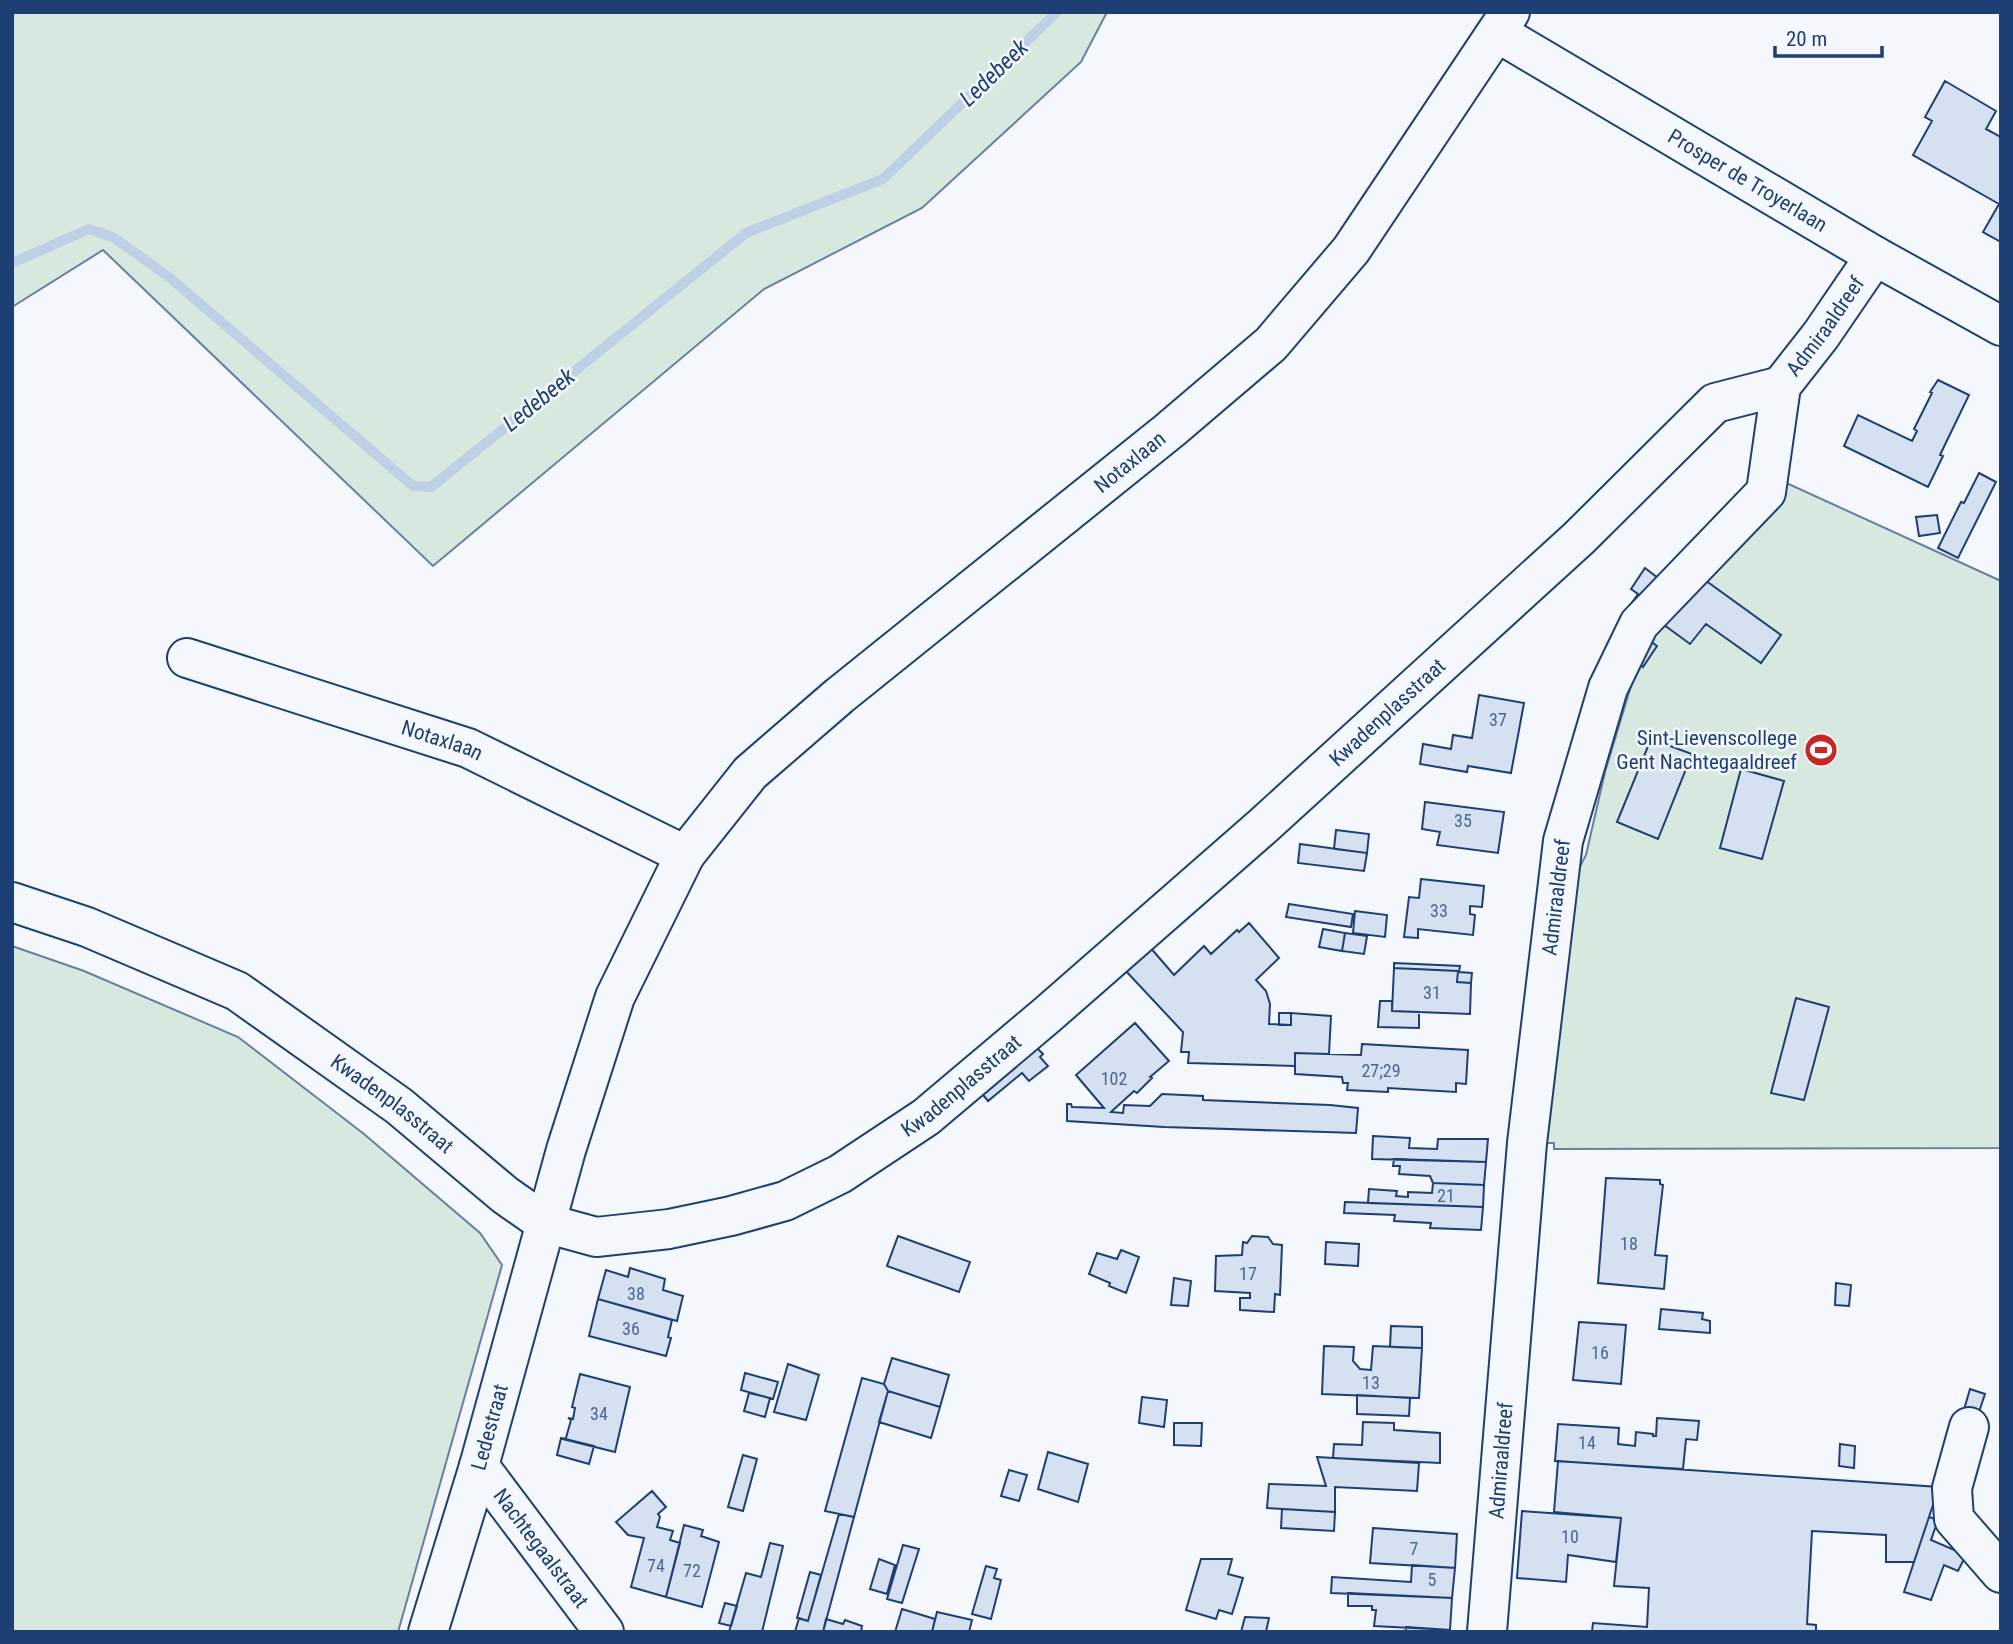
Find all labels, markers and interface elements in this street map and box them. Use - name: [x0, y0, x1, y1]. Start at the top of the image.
- scale bar: [1775, 14, 1882, 58]
- text: 20 m: [1786, 27, 1827, 51]
- water label: Ledebeek: [954, 33, 1034, 112]
- street label: Prosper de Troyerlaan: [1664, 124, 1832, 237]
- street label: Admiraaldreef: [1781, 272, 1870, 381]
- water label: Ledebeek: [498, 362, 581, 437]
- street label: Notaxlaan: [1090, 426, 1170, 498]
- street label: Kwadenplasstraat: [1325, 654, 1450, 771]
- house number: 37: [1489, 709, 1507, 730]
- street label: Notaxlaan: [398, 715, 487, 765]
- place label: Sint-Lievenscollege Gent Nachtegaaldreef: [1616, 726, 1797, 774]
- sports icon: Sint-Lievenscollege Gent Nachtegaaldreef: [1802, 731, 1840, 769]
- house number: 35: [1454, 810, 1472, 831]
- street label: Admiraaldreef: [1537, 837, 1575, 957]
- house number: 33: [1430, 900, 1448, 921]
- house number: 31: [1423, 982, 1441, 1003]
- street label: Kwadenplasstraat: [897, 1030, 1026, 1142]
- street label: Kwadenplasstraat: [326, 1049, 458, 1158]
- house number: 27;29: [1361, 1060, 1401, 1081]
- house number: 102: [1101, 1068, 1127, 1089]
- house number: 21: [1437, 1185, 1455, 1206]
- house number: 18: [1620, 1233, 1638, 1254]
- house number: 17: [1239, 1263, 1257, 1284]
- house number: 38: [627, 1283, 645, 1304]
- house number: 36: [622, 1318, 640, 1339]
- house number: 16: [1591, 1342, 1609, 1363]
- house number: 13: [1362, 1372, 1380, 1393]
- street label: Ledestraat: [466, 1381, 513, 1473]
- street label: Admiraaldreef: [1484, 1401, 1518, 1520]
- house number: 34: [590, 1403, 608, 1424]
- house number: 14: [1578, 1432, 1596, 1453]
- street label: Nachtegaalstraat: [489, 1484, 593, 1612]
- house number: 10: [1561, 1526, 1579, 1547]
- house number: 7: [1410, 1538, 1419, 1559]
- house number: 74: [647, 1555, 665, 1576]
- house number: 72: [683, 1560, 701, 1581]
- house number: 5: [1428, 1569, 1437, 1590]

